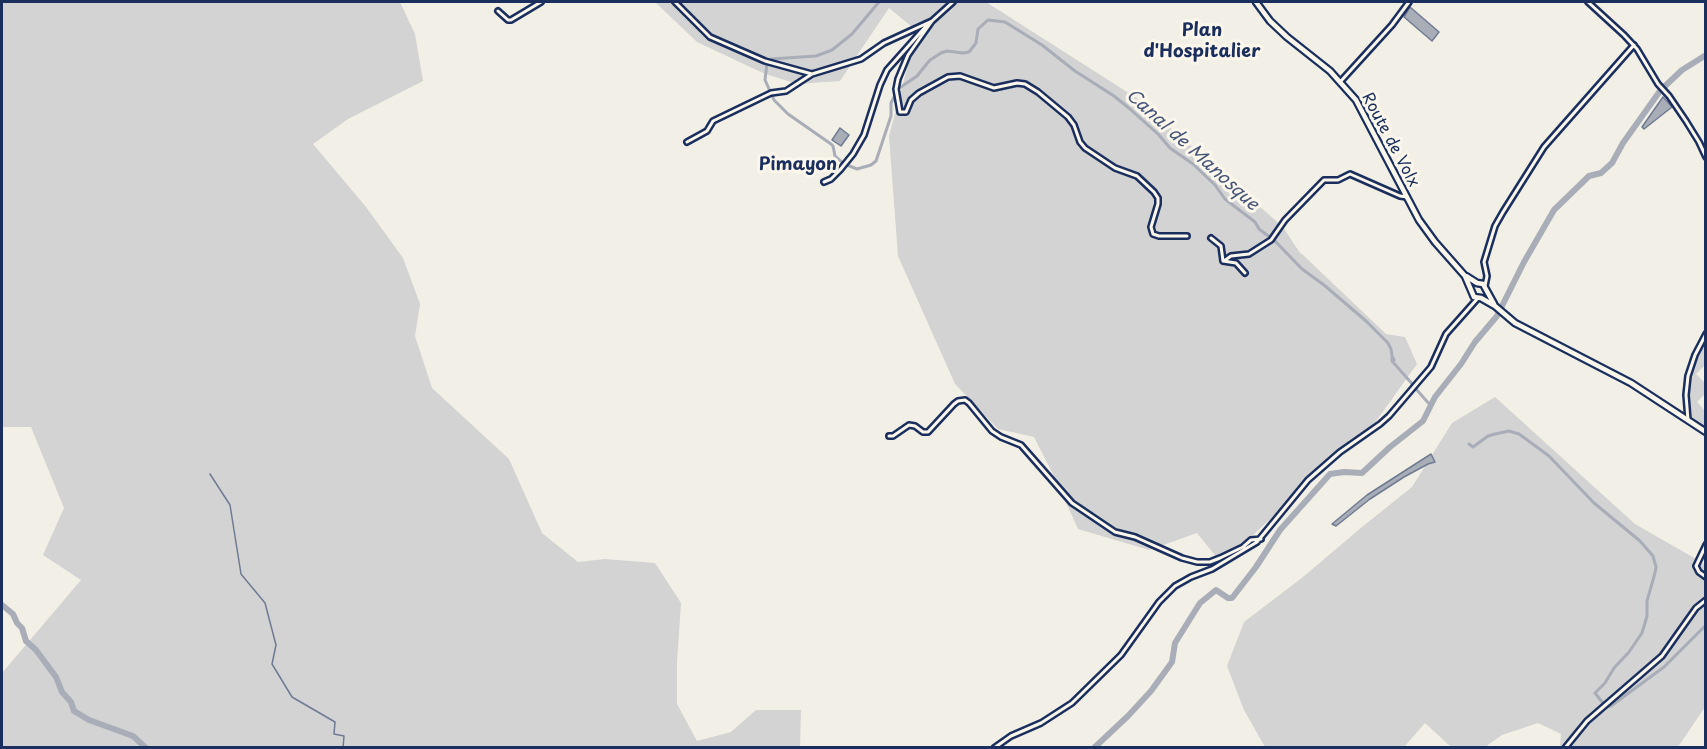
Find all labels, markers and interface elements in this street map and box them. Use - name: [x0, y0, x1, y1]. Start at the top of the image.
- district label: Plan d'Hospitalier: [1143, 20, 1261, 63]
- water label: Canal de Manosque: [1121, 85, 1263, 215]
- street label: Route de Volx: [1357, 89, 1423, 191]
- district label: Pimayon: [759, 154, 837, 176]

